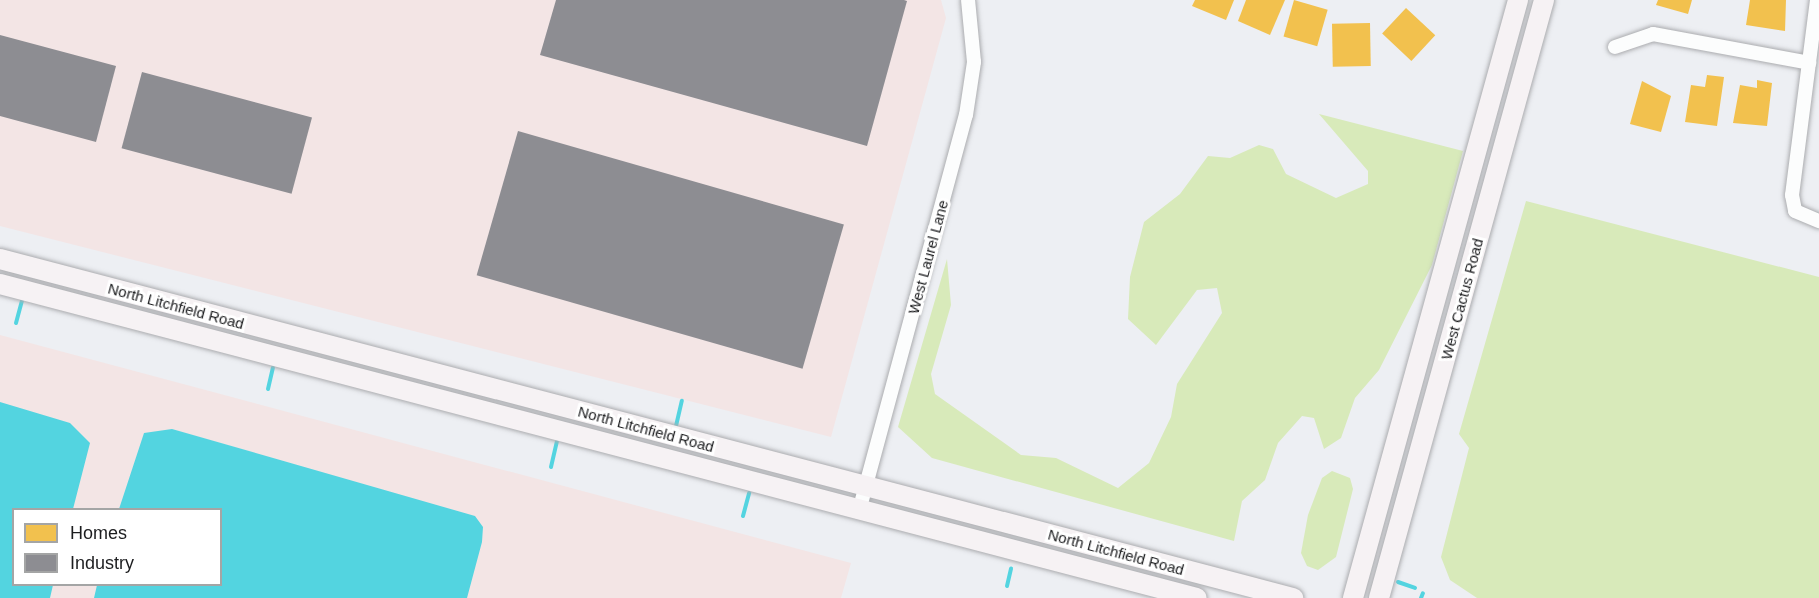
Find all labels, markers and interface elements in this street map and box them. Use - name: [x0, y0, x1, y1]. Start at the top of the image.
- street label: West Laurel Lane: [904, 198, 952, 316]
- street label: West Cactus Road: [1437, 236, 1487, 362]
- street label: North Litchfield Road: [106, 279, 246, 333]
- street label: North Litchfield Road: [576, 402, 716, 456]
- legend: [12, 508, 222, 586]
- text: Homes: [70, 523, 127, 543]
- street label: North Litchfield Road: [1046, 525, 1186, 579]
- text: Industry: [70, 553, 134, 573]

